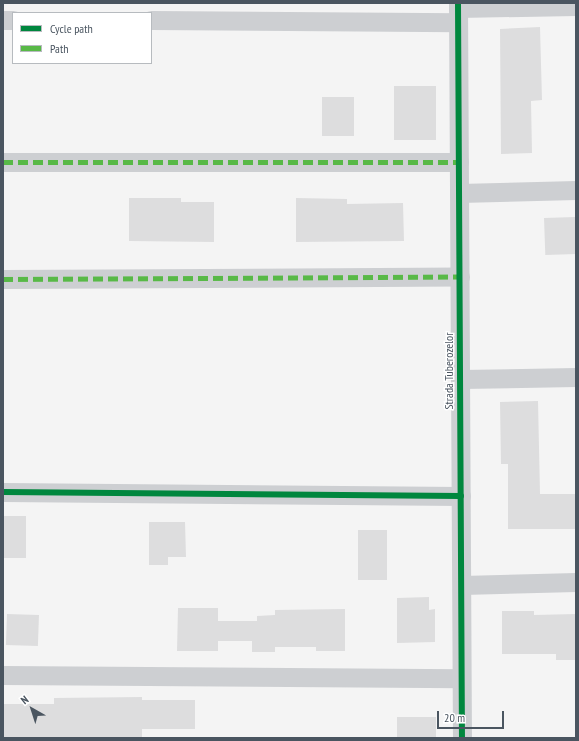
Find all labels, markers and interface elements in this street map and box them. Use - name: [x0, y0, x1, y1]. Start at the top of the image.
- legend: [12, 12, 152, 64]
- text: Cycle path: [50, 21, 93, 36]
- text: Path: [50, 41, 68, 56]
- street label: Strada Tuberozelor: [442, 332, 456, 410]
- north arrow: [12, 689, 52, 729]
- text: N: [18, 692, 31, 707]
- scale bar: [439, 703, 506, 729]
- text: 20 m: [444, 710, 465, 725]

